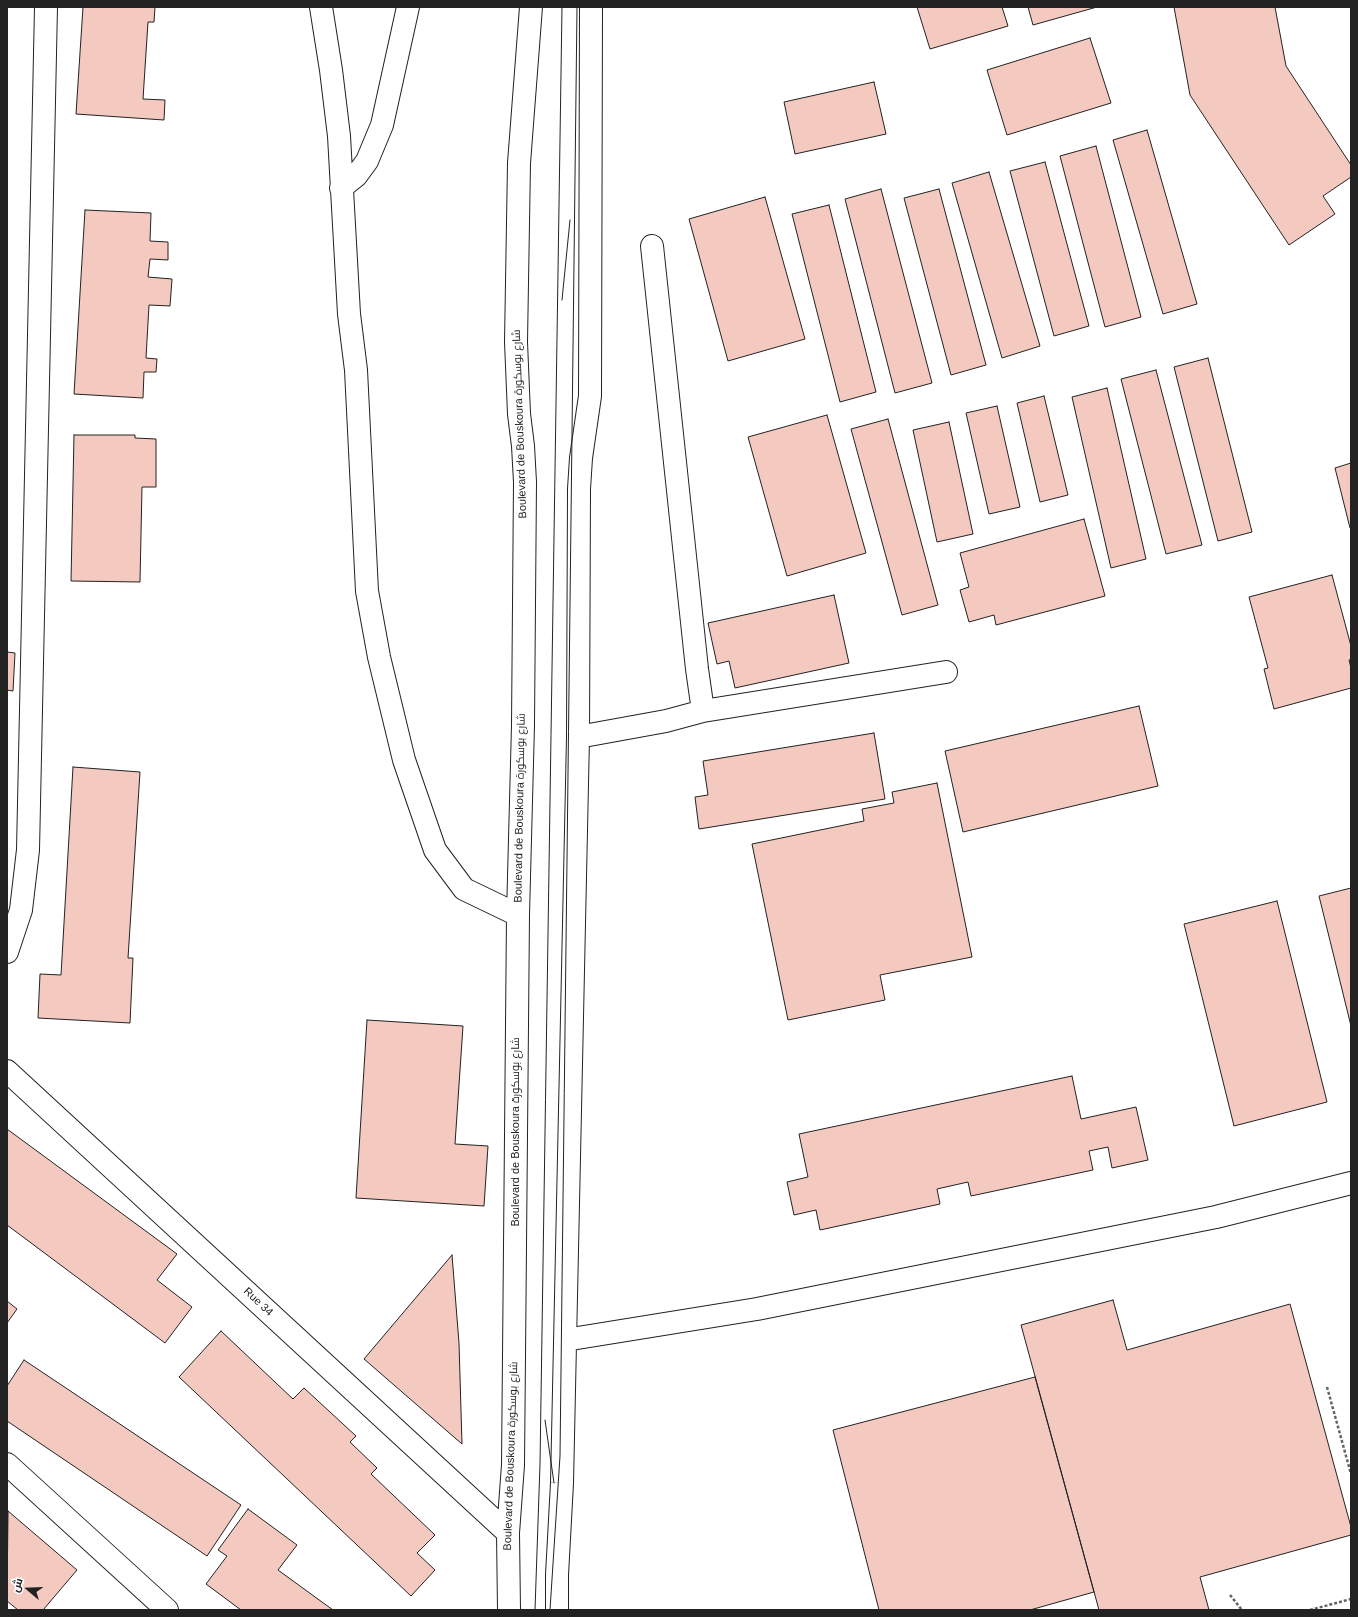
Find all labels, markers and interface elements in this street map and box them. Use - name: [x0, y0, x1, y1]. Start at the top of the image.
- street label: Boulevard de Bouskoura شارع بوسكورة: [510, 329, 530, 519]
- street label: Boulevard de Bouskoura شارع بوسكورة: [512, 713, 528, 903]
- street label: Boulevard de Bouskoura شارع بوسكورة: [509, 1037, 523, 1227]
- street label: Rue 34: [241, 1285, 275, 1319]
- street label: Boulevard de Bouskoura شارع بوسكورة: [501, 1361, 521, 1551]
- north arrow: [8, 1569, 48, 1609]
- text: ش: [9, 1576, 25, 1594]

